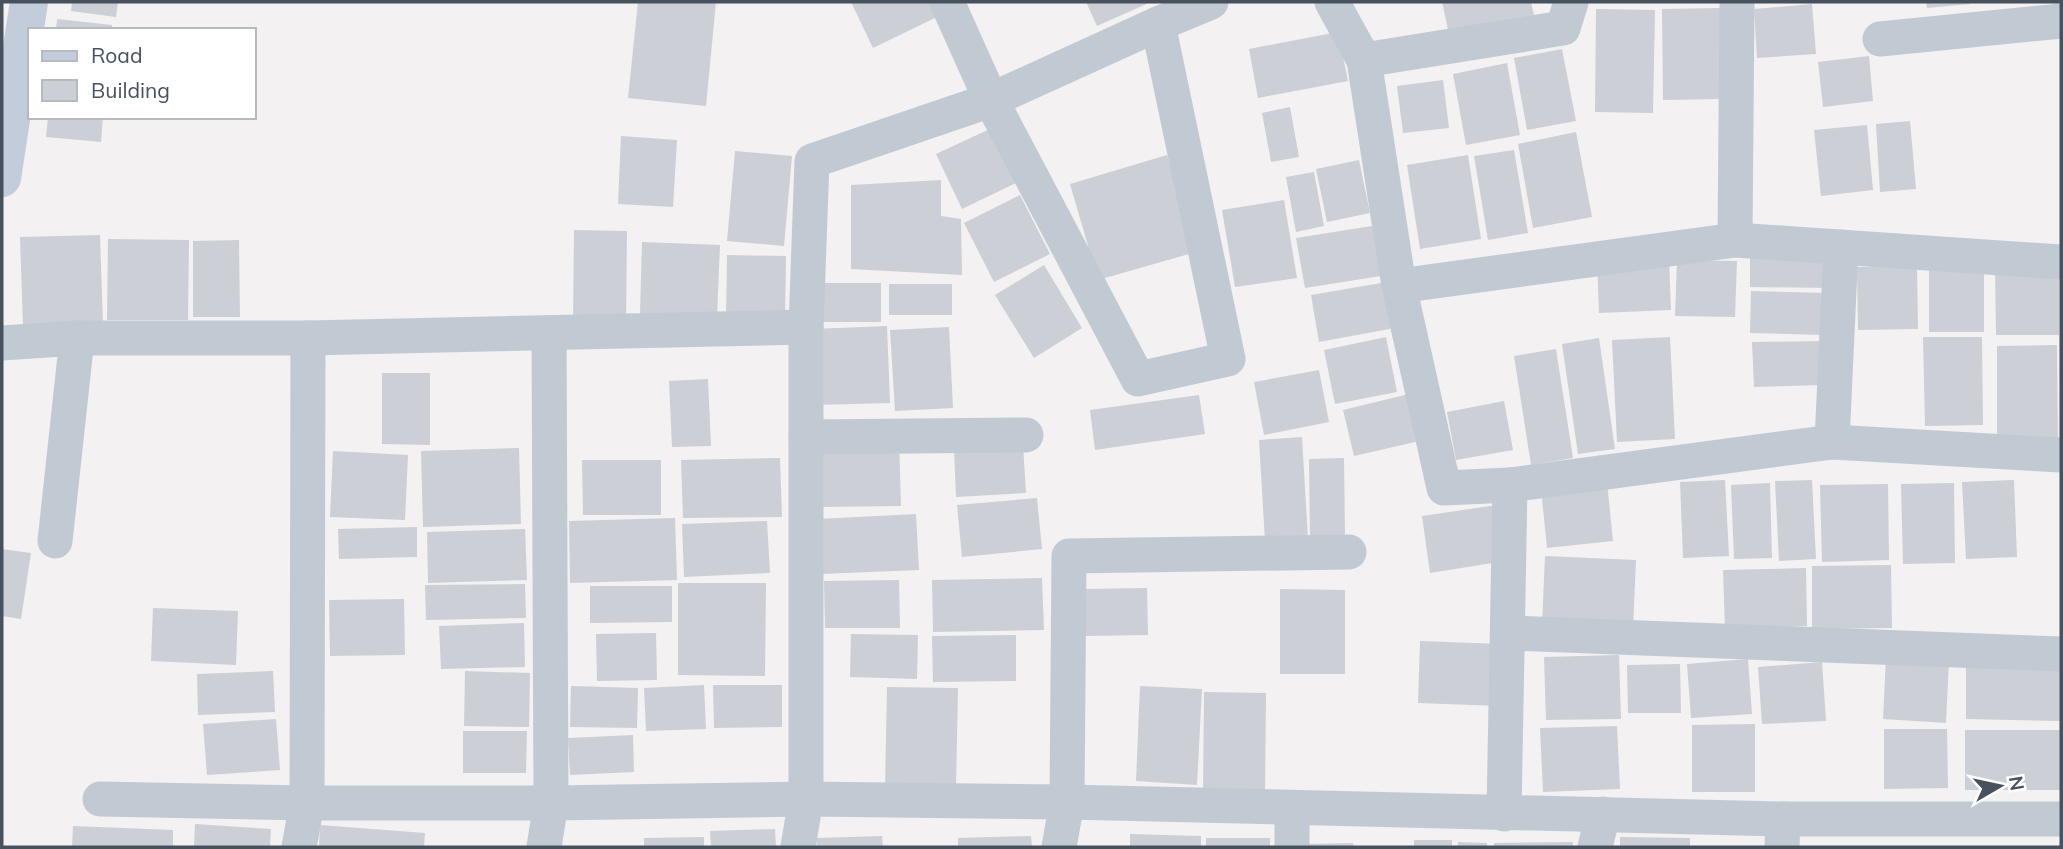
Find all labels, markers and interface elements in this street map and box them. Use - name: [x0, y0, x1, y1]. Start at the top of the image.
- legend: [28, 28, 256, 119]
- text: Road: [91, 42, 142, 68]
- text: Building: [91, 77, 170, 103]
- north arrow: [1965, 751, 2035, 821]
- text: N: [2004, 774, 2030, 792]

